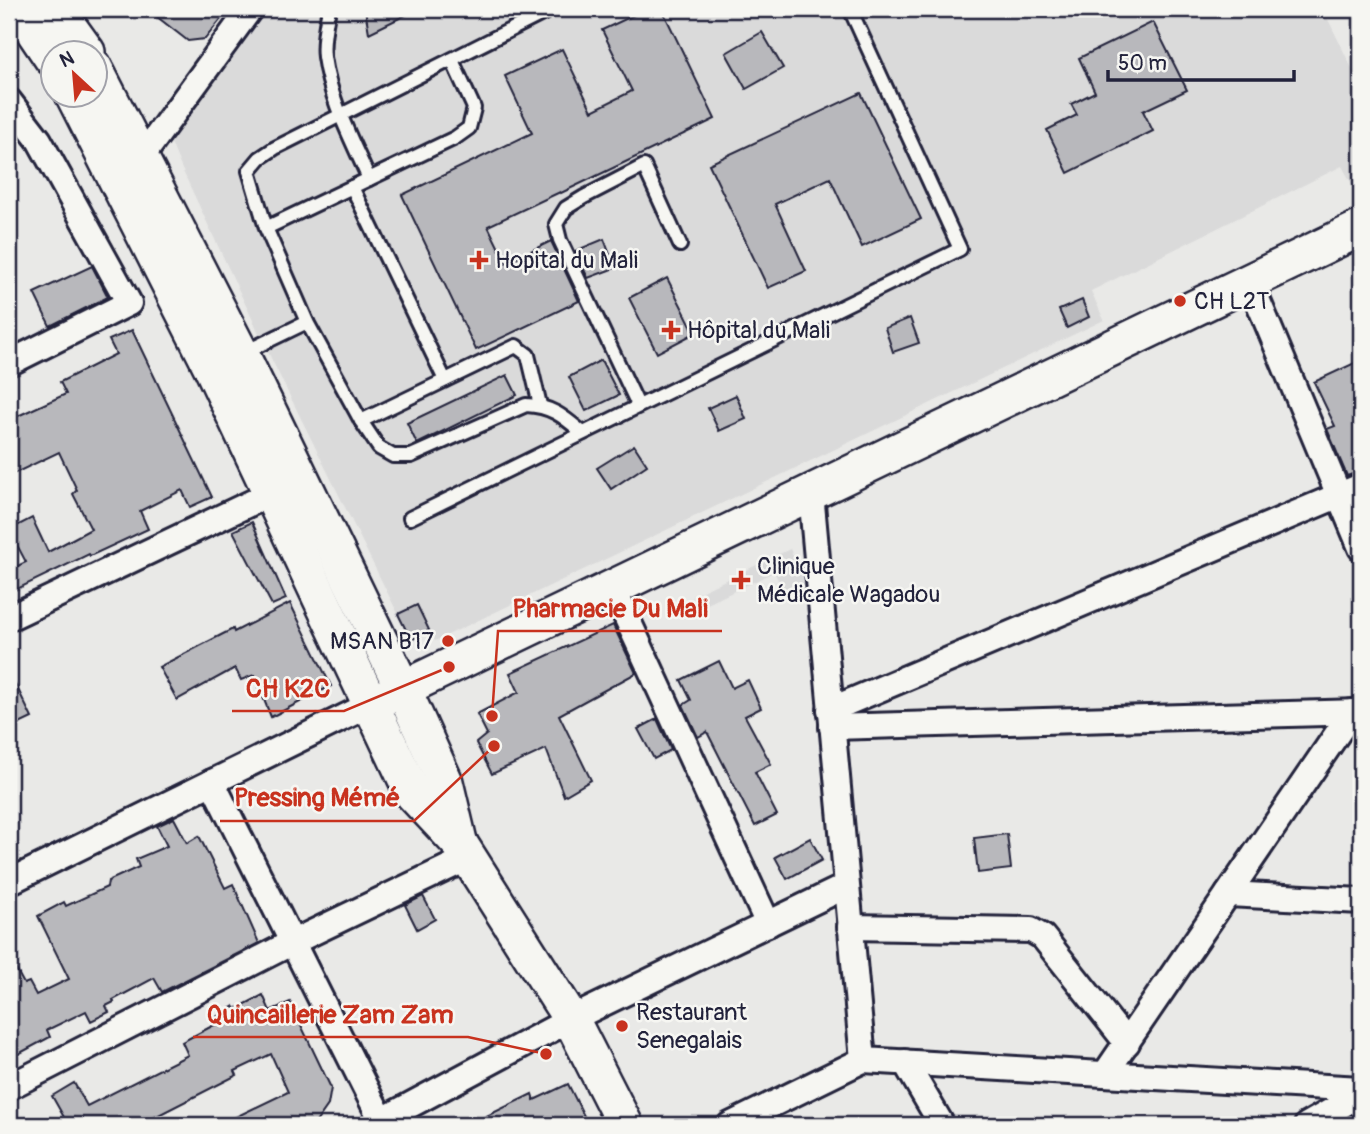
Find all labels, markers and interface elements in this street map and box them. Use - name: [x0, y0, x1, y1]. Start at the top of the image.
- north arrow: [38, 38, 108, 108]
- scale bar: [1108, 38, 1293, 82]
- text: N: [56, 46, 78, 73]
- text: 50 m: [1118, 50, 1167, 77]
- place label: Hopital du Mali: [495, 246, 638, 275]
- marker: Hopital du Mali: [469, 250, 489, 270]
- place label: CH L2T: [1194, 287, 1269, 316]
- marker: CH L2T: [1172, 293, 1188, 309]
- place label: Hôpital du Mali: [687, 316, 830, 345]
- marker: Hôpital du Mali: [661, 320, 681, 340]
- place label: Clinique Médicale Wagadou: [757, 552, 940, 609]
- marker: Clinique Médicale Wagadou: [731, 570, 751, 590]
- callout: Pharmacie Du Mali: [498, 584, 722, 631]
- text: Pharmacie Du Mali: [512, 593, 708, 625]
- place label: MSAN B17: [330, 627, 434, 656]
- marker: MSAN B17: [440, 633, 456, 649]
- callout: CH K2C: [232, 664, 344, 711]
- text: CH K2C: [246, 673, 330, 705]
- callout: Pressing Mémé: [220, 774, 414, 821]
- text: Pressing Mémé: [234, 782, 400, 814]
- callout: Quincaillerie Zam Zam: [193, 990, 468, 1037]
- place label: Restaurant Senegalais: [636, 998, 747, 1055]
- text: Quincaillerie Zam Zam: [206, 999, 454, 1031]
- marker: Restaurant Senegalais: [614, 1018, 630, 1034]

